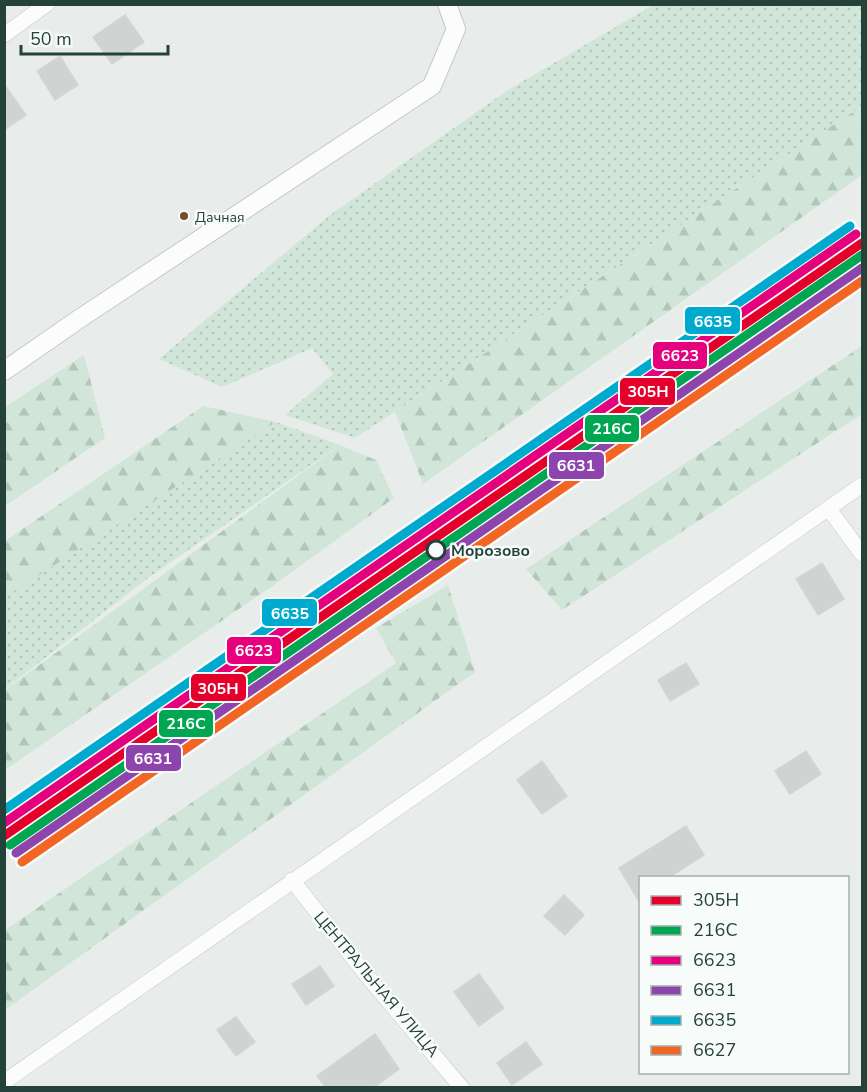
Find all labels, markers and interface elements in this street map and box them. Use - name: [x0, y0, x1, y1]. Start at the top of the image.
- scale bar: [21, 18, 168, 56]
- text: 50 m: [30, 27, 72, 51]
- place label: Дачная: [195, 208, 244, 227]
- marker: Дачная: [178, 210, 190, 222]
- line badge: 6635: [684, 306, 741, 335]
- text: 6635: [694, 311, 732, 333]
- line badge: 6623: [652, 341, 708, 370]
- text: 6623: [661, 345, 699, 367]
- line badge: 305Н: [619, 377, 676, 406]
- text: 305Н: [627, 381, 669, 403]
- line badge: 216С: [584, 414, 640, 443]
- text: 216С: [592, 418, 632, 440]
- line badge: 6631: [548, 451, 605, 480]
- text: 6631: [557, 455, 595, 477]
- marker: Морозово: [426, 540, 446, 560]
- place label: Морозово: [451, 540, 530, 562]
- line badge: 6635: [261, 598, 318, 627]
- text: 6635: [271, 603, 309, 625]
- line badge: 6623: [226, 636, 282, 665]
- text: 6623: [235, 640, 273, 662]
- line badge: 305Н: [190, 673, 247, 702]
- text: 305Н: [197, 678, 239, 700]
- line badge: 216С: [158, 709, 214, 738]
- text: 216С: [166, 713, 206, 735]
- line badge: 6631: [125, 744, 182, 772]
- text: 6631: [134, 748, 172, 770]
- legend: [639, 876, 849, 1074]
- text: 305Н: [693, 888, 739, 912]
- street label: ЦЕНТРАЛЬНАЯ УЛИЦА: [309, 907, 444, 1062]
- text: 216С: [693, 918, 738, 942]
- text: 6623: [693, 948, 736, 972]
- text: 6631: [693, 978, 736, 1002]
- text: 6635: [693, 1008, 736, 1032]
- text: 6627: [693, 1038, 736, 1062]

